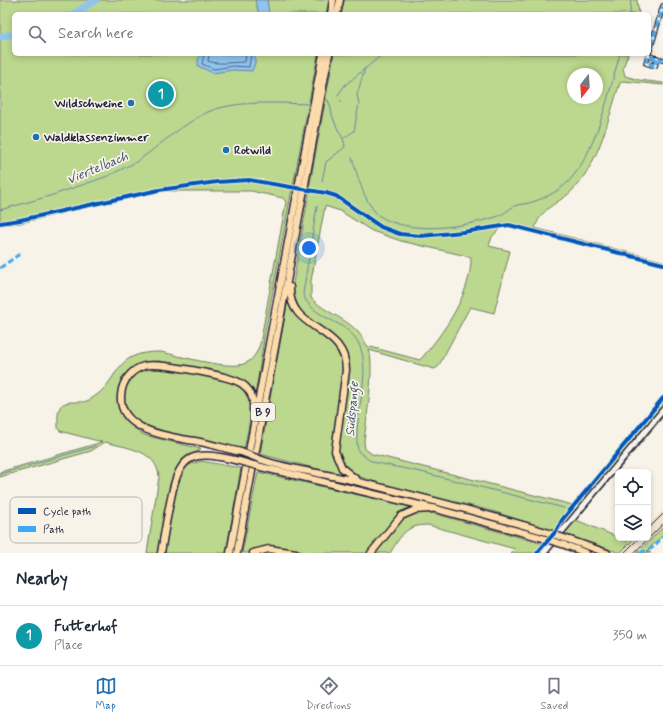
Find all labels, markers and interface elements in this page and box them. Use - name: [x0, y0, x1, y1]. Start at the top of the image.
- search box: [12, 12, 651, 56]
- icon: search: [26, 23, 48, 45]
- text: Search here: [58, 24, 134, 44]
- north arrow: [567, 68, 603, 104]
- pin: 1: [148, 79, 174, 109]
- place label: Wildschweine: [54, 96, 123, 112]
- marker: Wildschweine: [126, 98, 136, 108]
- place label: Waldklassenzimmer: [43, 130, 149, 146]
- marker: Waldklassenzimmer: [31, 132, 41, 142]
- place label: Rotwild: [234, 143, 271, 159]
- marker: Rotwild: [221, 145, 231, 155]
- water label: Viertelbach: [64, 148, 131, 189]
- your location: [299, 238, 319, 258]
- water label: Südspange: [342, 380, 365, 437]
- road number: B 9: [251, 403, 275, 421]
- map controls: [615, 469, 651, 541]
- button: locate: [615, 469, 651, 505]
- legend: [10, 497, 142, 543]
- text: Cycle path: [43, 505, 91, 519]
- button: layers: [615, 505, 651, 541]
- text: Path: [43, 523, 64, 537]
- text: Nearby: [16, 568, 68, 590]
- text: Futterhof: [54, 617, 117, 637]
- text: 1: [26, 627, 32, 644]
- text: 350 m: [613, 627, 647, 644]
- text: Place: [54, 637, 83, 654]
- tab: Map: [95, 675, 117, 713]
- tab: Directions: [306, 675, 351, 713]
- tab: Saved: [541, 675, 568, 713]

